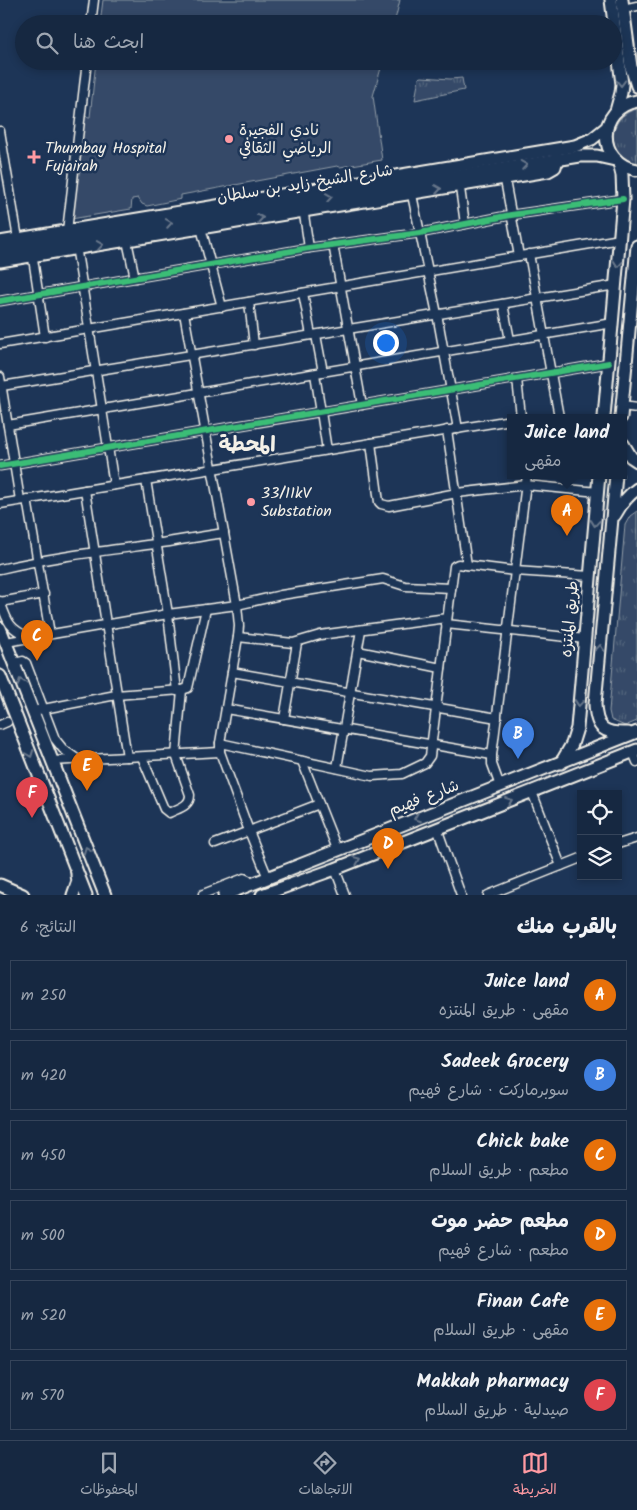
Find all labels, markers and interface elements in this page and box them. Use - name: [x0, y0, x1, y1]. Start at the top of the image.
- search box: [15, 15, 622, 70]
- text: ابحث هنا: [73, 28, 144, 58]
- icon: search: [33, 29, 61, 57]
- one-way arrow: [616, 80, 626, 87]
- place label: نادي الفجيرة الرياضي الثقافي: [239, 118, 331, 162]
- marker: نادي الفجيرة الرياضي الثقافي: [223, 133, 235, 145]
- place label: Thumbay Hospital Fujairah: [45, 136, 166, 179]
- marker: Thumbay Hospital Fujairah: [27, 150, 41, 164]
- street label: شارع الشيخ زايد بن سلطان: [215, 158, 395, 210]
- one-way arrow: [520, 160, 529, 170]
- one-way arrow: [434, 184, 442, 195]
- one-way arrow: [325, 192, 334, 202]
- one-way arrow: [256, 214, 265, 224]
- one-way arrow: [165, 219, 173, 229]
- one-way arrow: [96, 240, 104, 250]
- one-way arrow: [612, 260, 623, 268]
- your location: [373, 330, 399, 356]
- popup: [507, 414, 627, 479]
- text: Juice land: [525, 418, 609, 448]
- district label: المحطة: [218, 429, 276, 462]
- text: مقهى: [525, 449, 561, 474]
- place label: 33/11kV Substation: [261, 481, 332, 524]
- pin: A: [551, 495, 583, 536]
- marker: 33/11kV Substation: [245, 496, 257, 508]
- one-way arrow: [590, 520, 601, 528]
- street label: طريق المنتزه: [554, 579, 586, 659]
- pin: C: [21, 620, 53, 661]
- one-way arrow: [595, 644, 606, 652]
- one-way arrow: [17, 678, 28, 687]
- one-way arrow: [574, 699, 585, 707]
- pin: B: [502, 718, 534, 759]
- one-way arrow: [24, 749, 35, 758]
- pin: E: [71, 750, 103, 791]
- street label: شارع فهيم: [385, 773, 463, 823]
- pin: F: [16, 777, 48, 818]
- map controls: [577, 790, 622, 880]
- button: locate: [577, 790, 622, 835]
- one-way arrow: [504, 796, 512, 806]
- one-way arrow: [413, 812, 422, 822]
- pin: D: [372, 828, 404, 869]
- button: layers: [577, 835, 622, 880]
- one-way arrow: [83, 846, 93, 854]
- one-way arrow: [352, 856, 361, 866]
- text: بالقرب منك: [517, 911, 617, 944]
- text: النتائج: 6: [20, 915, 76, 940]
- text: Juice land: [484, 967, 569, 997]
- text: 250 m: [21, 983, 66, 1008]
- text: A: [595, 983, 605, 1008]
- text: مقهى · طريق المنتزه: [439, 998, 569, 1023]
- text: Sadeek Grocery: [441, 1047, 569, 1077]
- text: 420 m: [21, 1063, 66, 1088]
- text: B: [595, 1063, 605, 1088]
- text: سوبرماركت · شارع فهيم: [408, 1078, 569, 1103]
- text: Chick bake: [477, 1127, 569, 1157]
- text: 450 m: [21, 1143, 66, 1168]
- text: C: [595, 1143, 605, 1168]
- text: مطعم · طريق السلام: [429, 1158, 569, 1183]
- text: مطعم حضر موت: [431, 1207, 569, 1237]
- text: 500 m: [21, 1223, 65, 1248]
- text: D: [595, 1223, 605, 1248]
- text: مطعم · شارع فهيم: [438, 1238, 569, 1263]
- text: Finan Cafe: [477, 1287, 569, 1317]
- text: 520 m: [21, 1303, 66, 1328]
- text: E: [596, 1303, 604, 1328]
- text: مقهى · طريق السلام: [433, 1318, 569, 1343]
- text: Makkah pharmacy: [417, 1367, 569, 1397]
- text: 570 m: [21, 1383, 64, 1408]
- text: F: [596, 1383, 604, 1408]
- text: صيدلية · طريق السلام: [425, 1398, 569, 1423]
- tab: المحفوظات: [80, 1449, 138, 1502]
- tab: الاتجاهات: [298, 1449, 353, 1502]
- tab: الخريطة: [513, 1449, 557, 1502]

